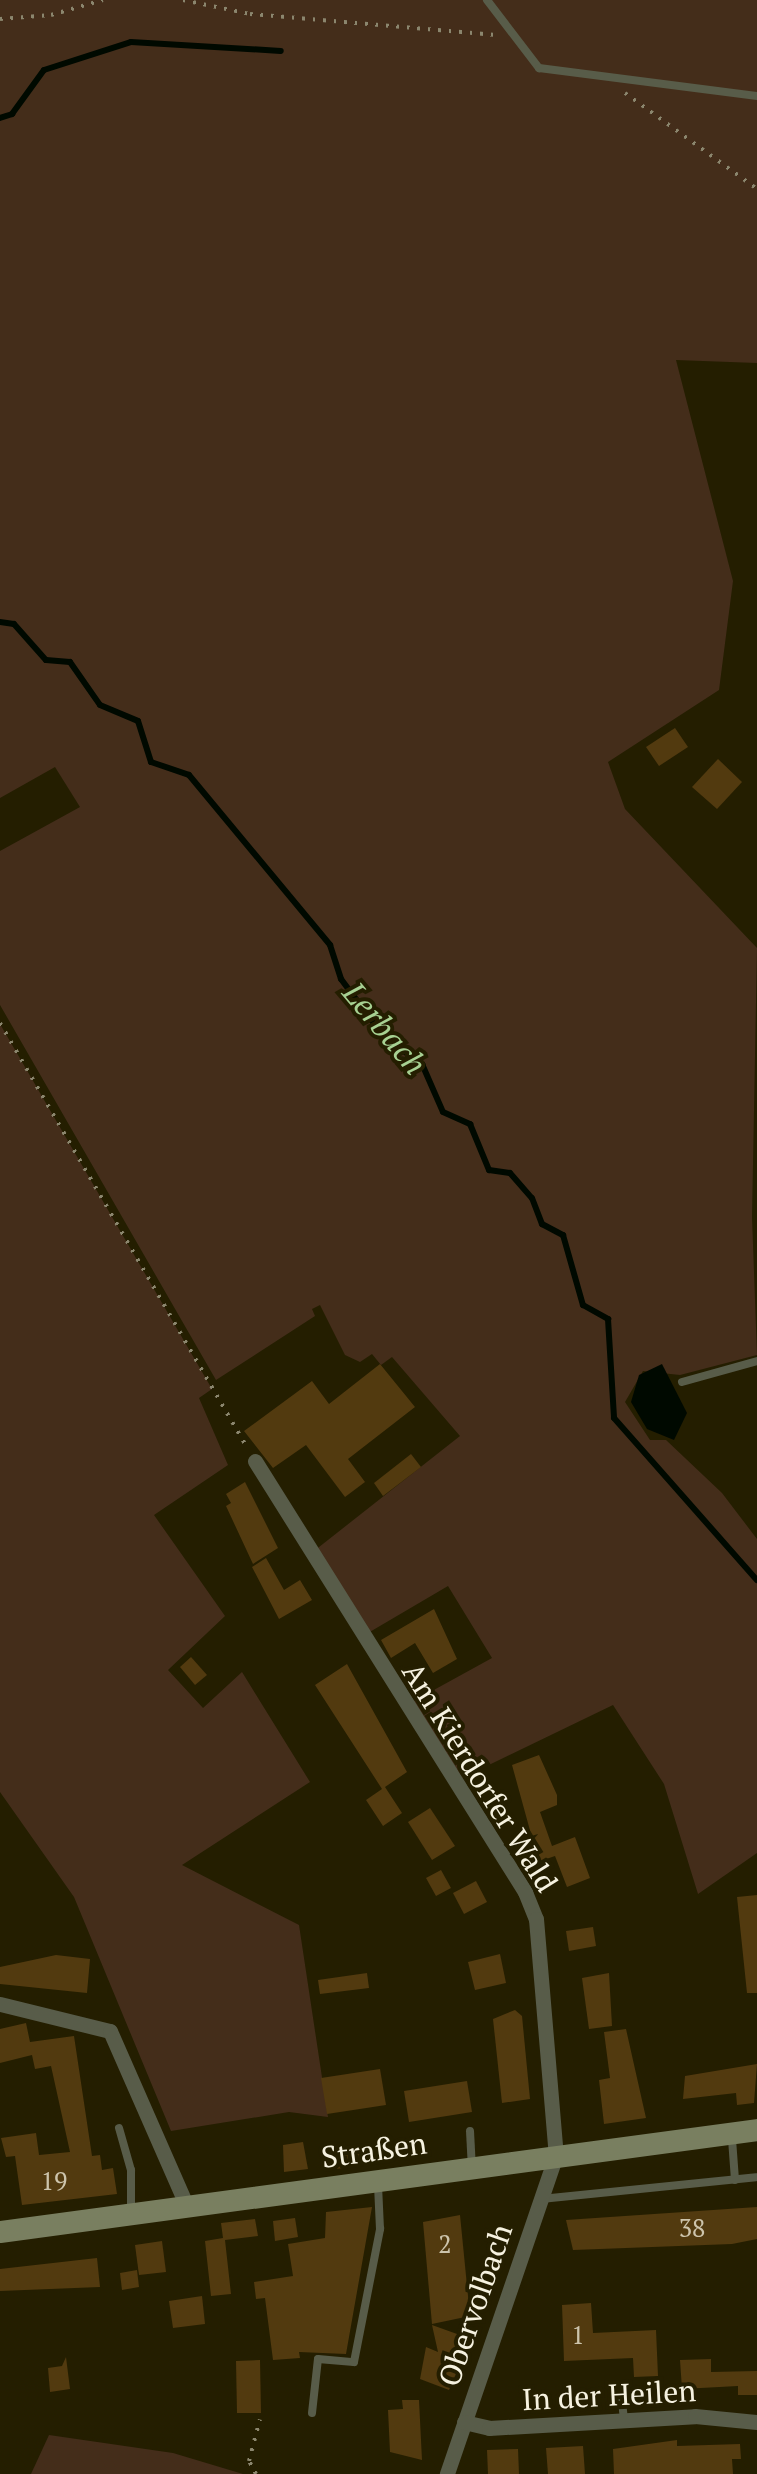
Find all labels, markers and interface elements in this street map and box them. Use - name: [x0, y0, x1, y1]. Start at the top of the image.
- water label: Lerbach: [335, 974, 435, 1082]
- street label: Am Kierdorfer Wald: [395, 1656, 565, 1898]
- street label: Straßen: [319, 2125, 429, 2175]
- house number: 19: [41, 2166, 67, 2196]
- house number: 38: [679, 2213, 705, 2243]
- street label: Obervolbach: [430, 2219, 520, 2391]
- house number: 2: [438, 2229, 452, 2259]
- house number: 1: [571, 2320, 585, 2350]
- street label: In der Heilen: [521, 2372, 697, 2418]

